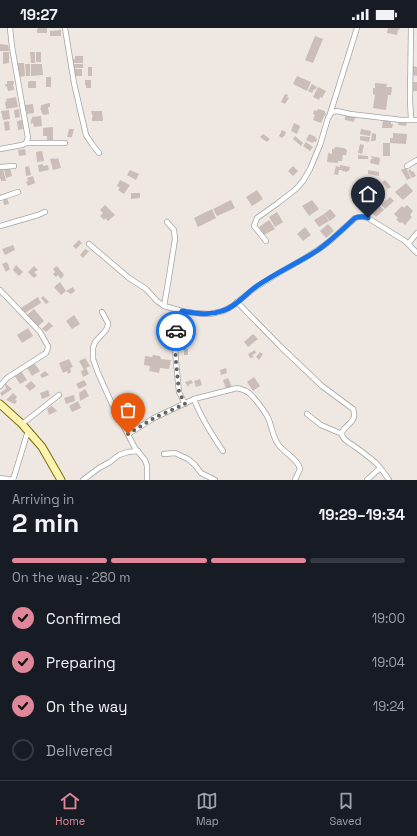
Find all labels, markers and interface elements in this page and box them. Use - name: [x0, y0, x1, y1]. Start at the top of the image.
- text: 19:27: [20, 5, 58, 24]
- pin: [351, 177, 385, 218]
- icon: home: [357, 183, 379, 205]
- courier: [156, 311, 196, 351]
- icon: car: [165, 320, 187, 342]
- pin: [111, 393, 145, 434]
- icon: bag: [117, 399, 139, 421]
- text: Arriving in: [12, 491, 74, 508]
- text: 19:29–19:34: [318, 505, 405, 524]
- text: 2 min: [12, 506, 79, 540]
- text: On the way · 280 m: [12, 569, 130, 586]
- icon: check: [12, 607, 34, 629]
- text: Confirmed: [46, 609, 121, 628]
- text: 19:00: [372, 610, 405, 627]
- icon: check: [12, 651, 34, 673]
- text: Preparing: [46, 653, 116, 672]
- text: 19:04: [372, 654, 405, 671]
- icon: check: [12, 695, 34, 717]
- text: On the way: [46, 697, 127, 716]
- text: 19:24: [373, 698, 405, 715]
- text: Delivered: [46, 741, 113, 760]
- tab: Home: [55, 790, 85, 828]
- tab: Map: [196, 790, 219, 828]
- tab: Saved: [330, 790, 362, 828]

